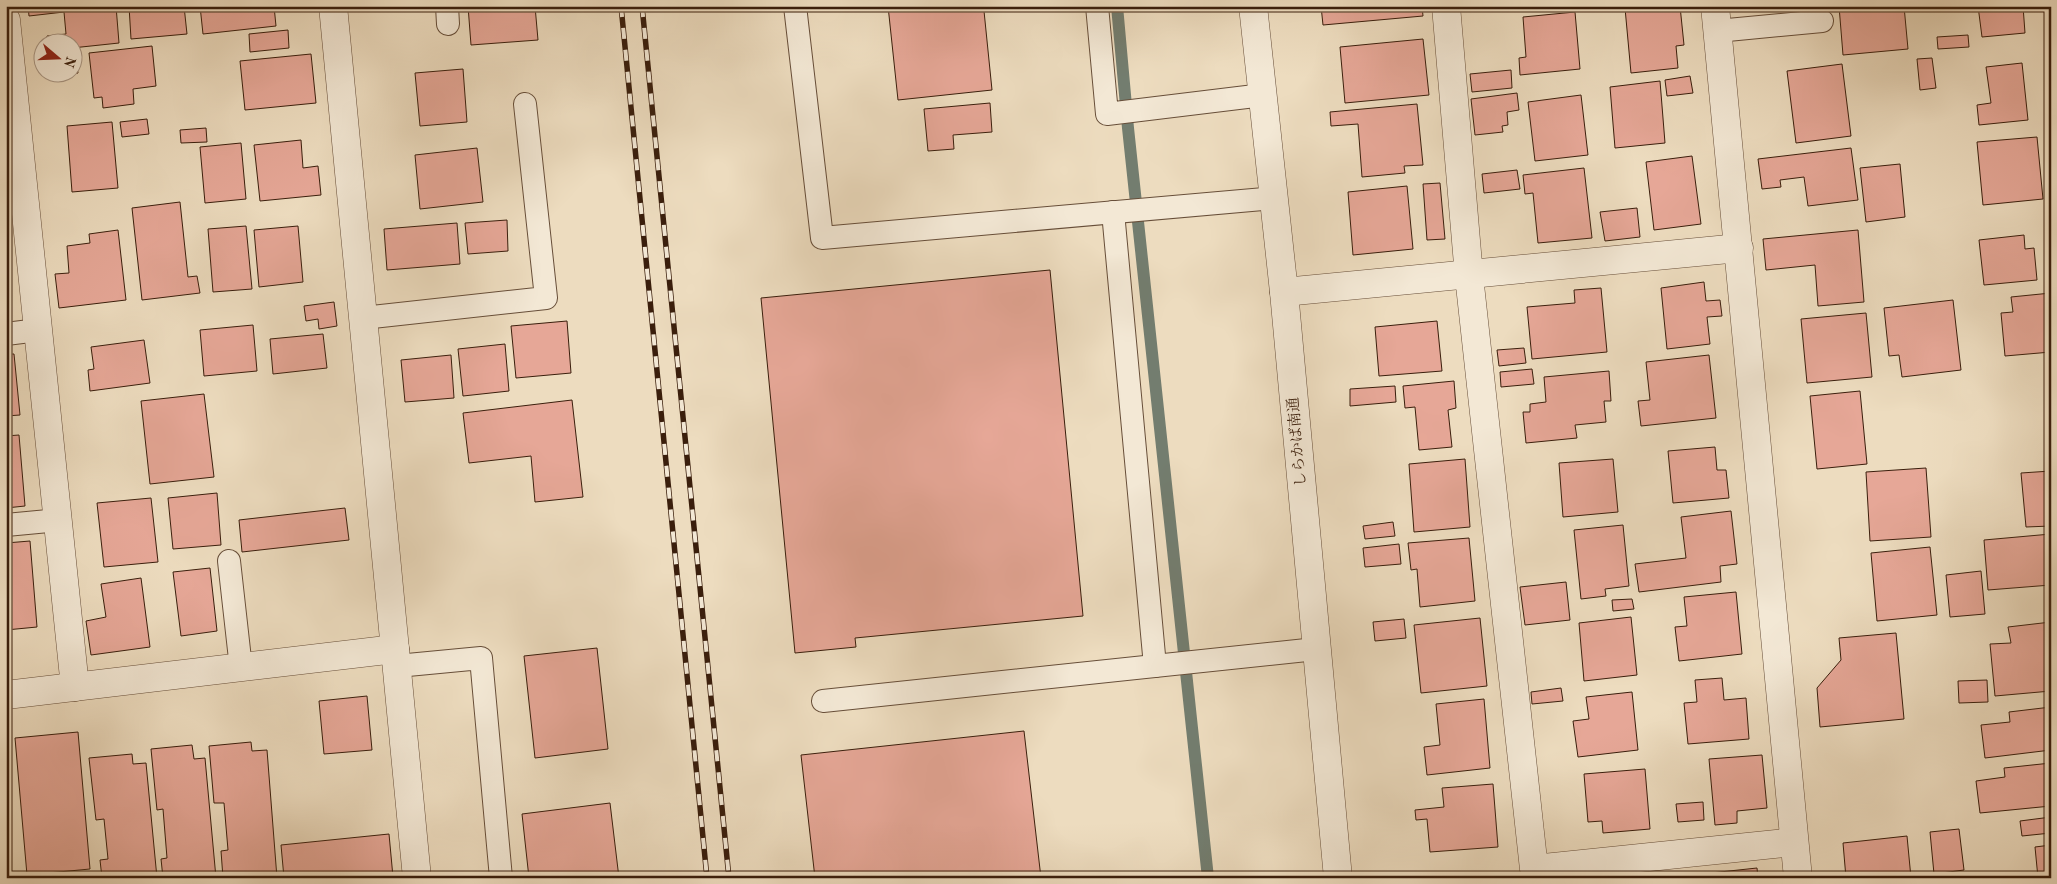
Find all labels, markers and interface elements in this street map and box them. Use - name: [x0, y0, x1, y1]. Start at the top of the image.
- north arrow: [32, 32, 82, 82]
- text: N: [61, 55, 78, 70]
- street label: しらかば南通: [1285, 397, 1309, 488]

